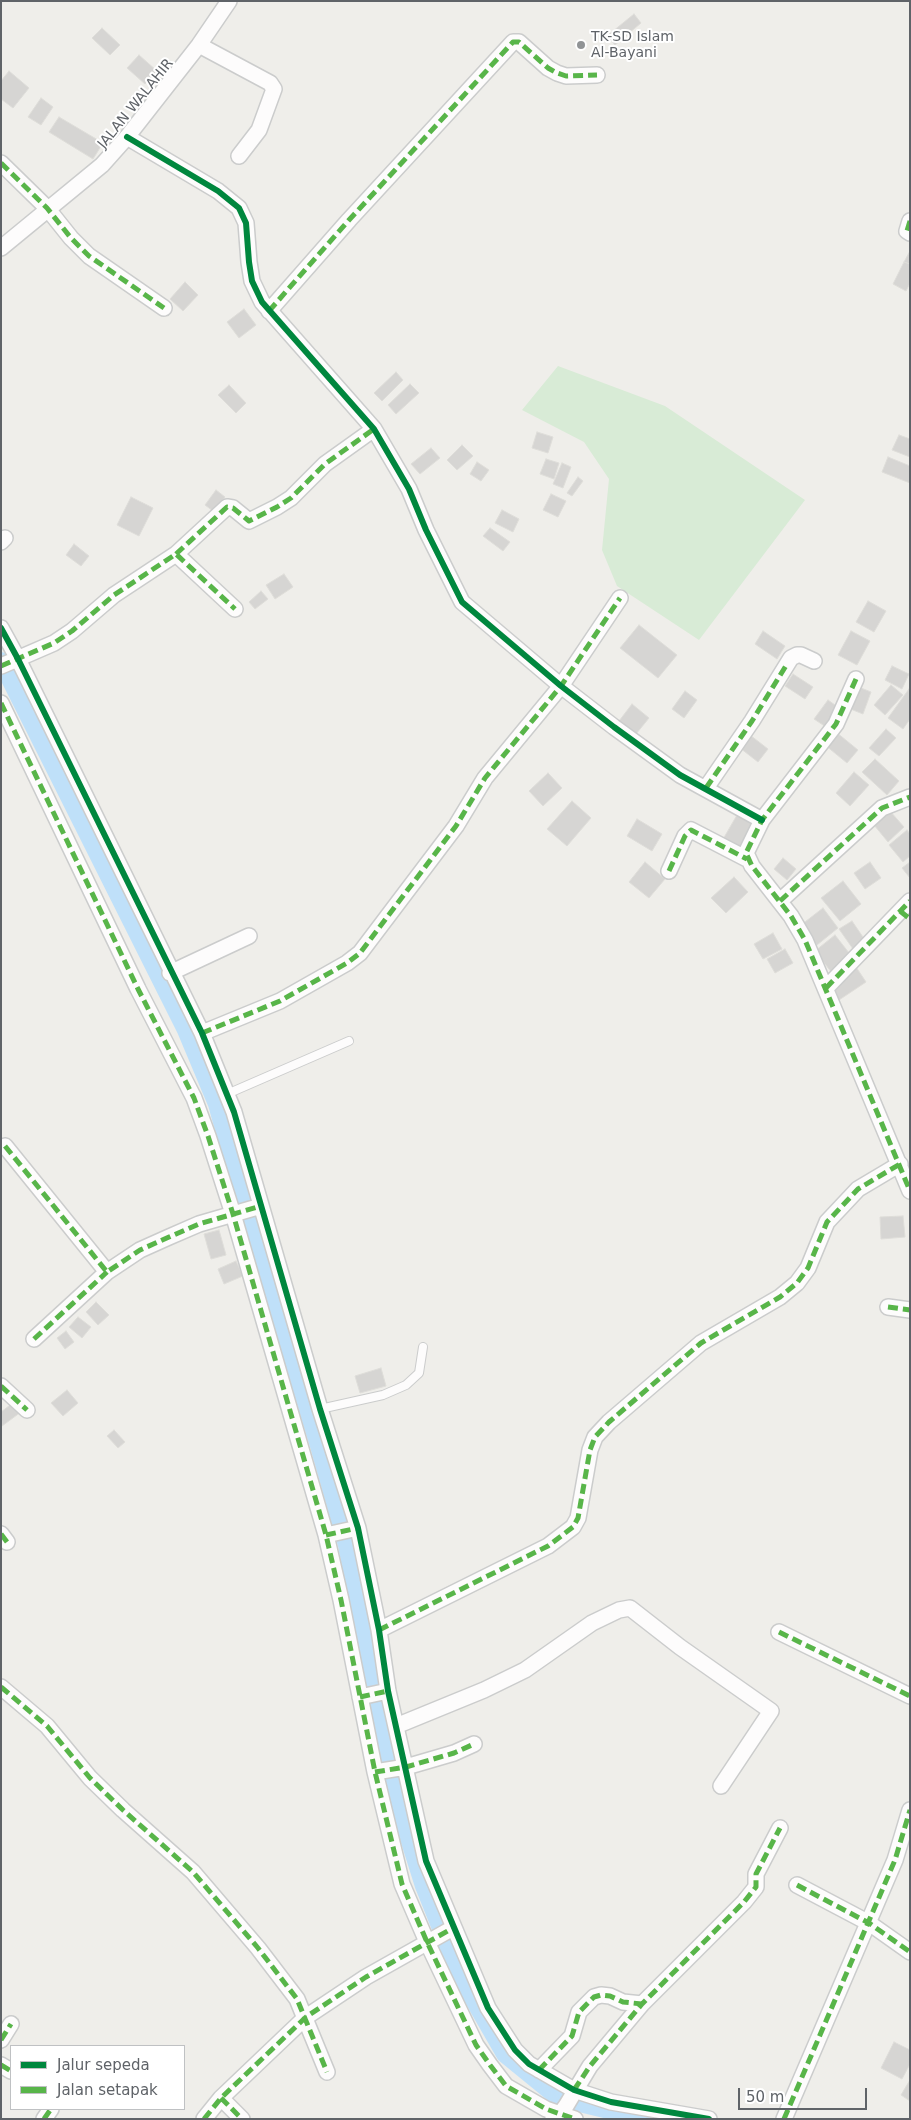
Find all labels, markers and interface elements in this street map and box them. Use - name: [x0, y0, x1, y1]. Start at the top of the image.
- place label: TK-SD Islam Al-Bayani: [591, 29, 674, 62]
- marker: TK-SD Islam Al-Bayani: [575, 39, 587, 51]
- street label: JALAN WALAHIR: [95, 56, 177, 152]
- legend: [10, 2045, 185, 2110]
- text: Jalur sepeda: [57, 2056, 150, 2074]
- scale bar: [741, 2078, 870, 2110]
- text: Jalan setapak: [57, 2081, 158, 2099]
- text: 50 m: [746, 2088, 784, 2106]

